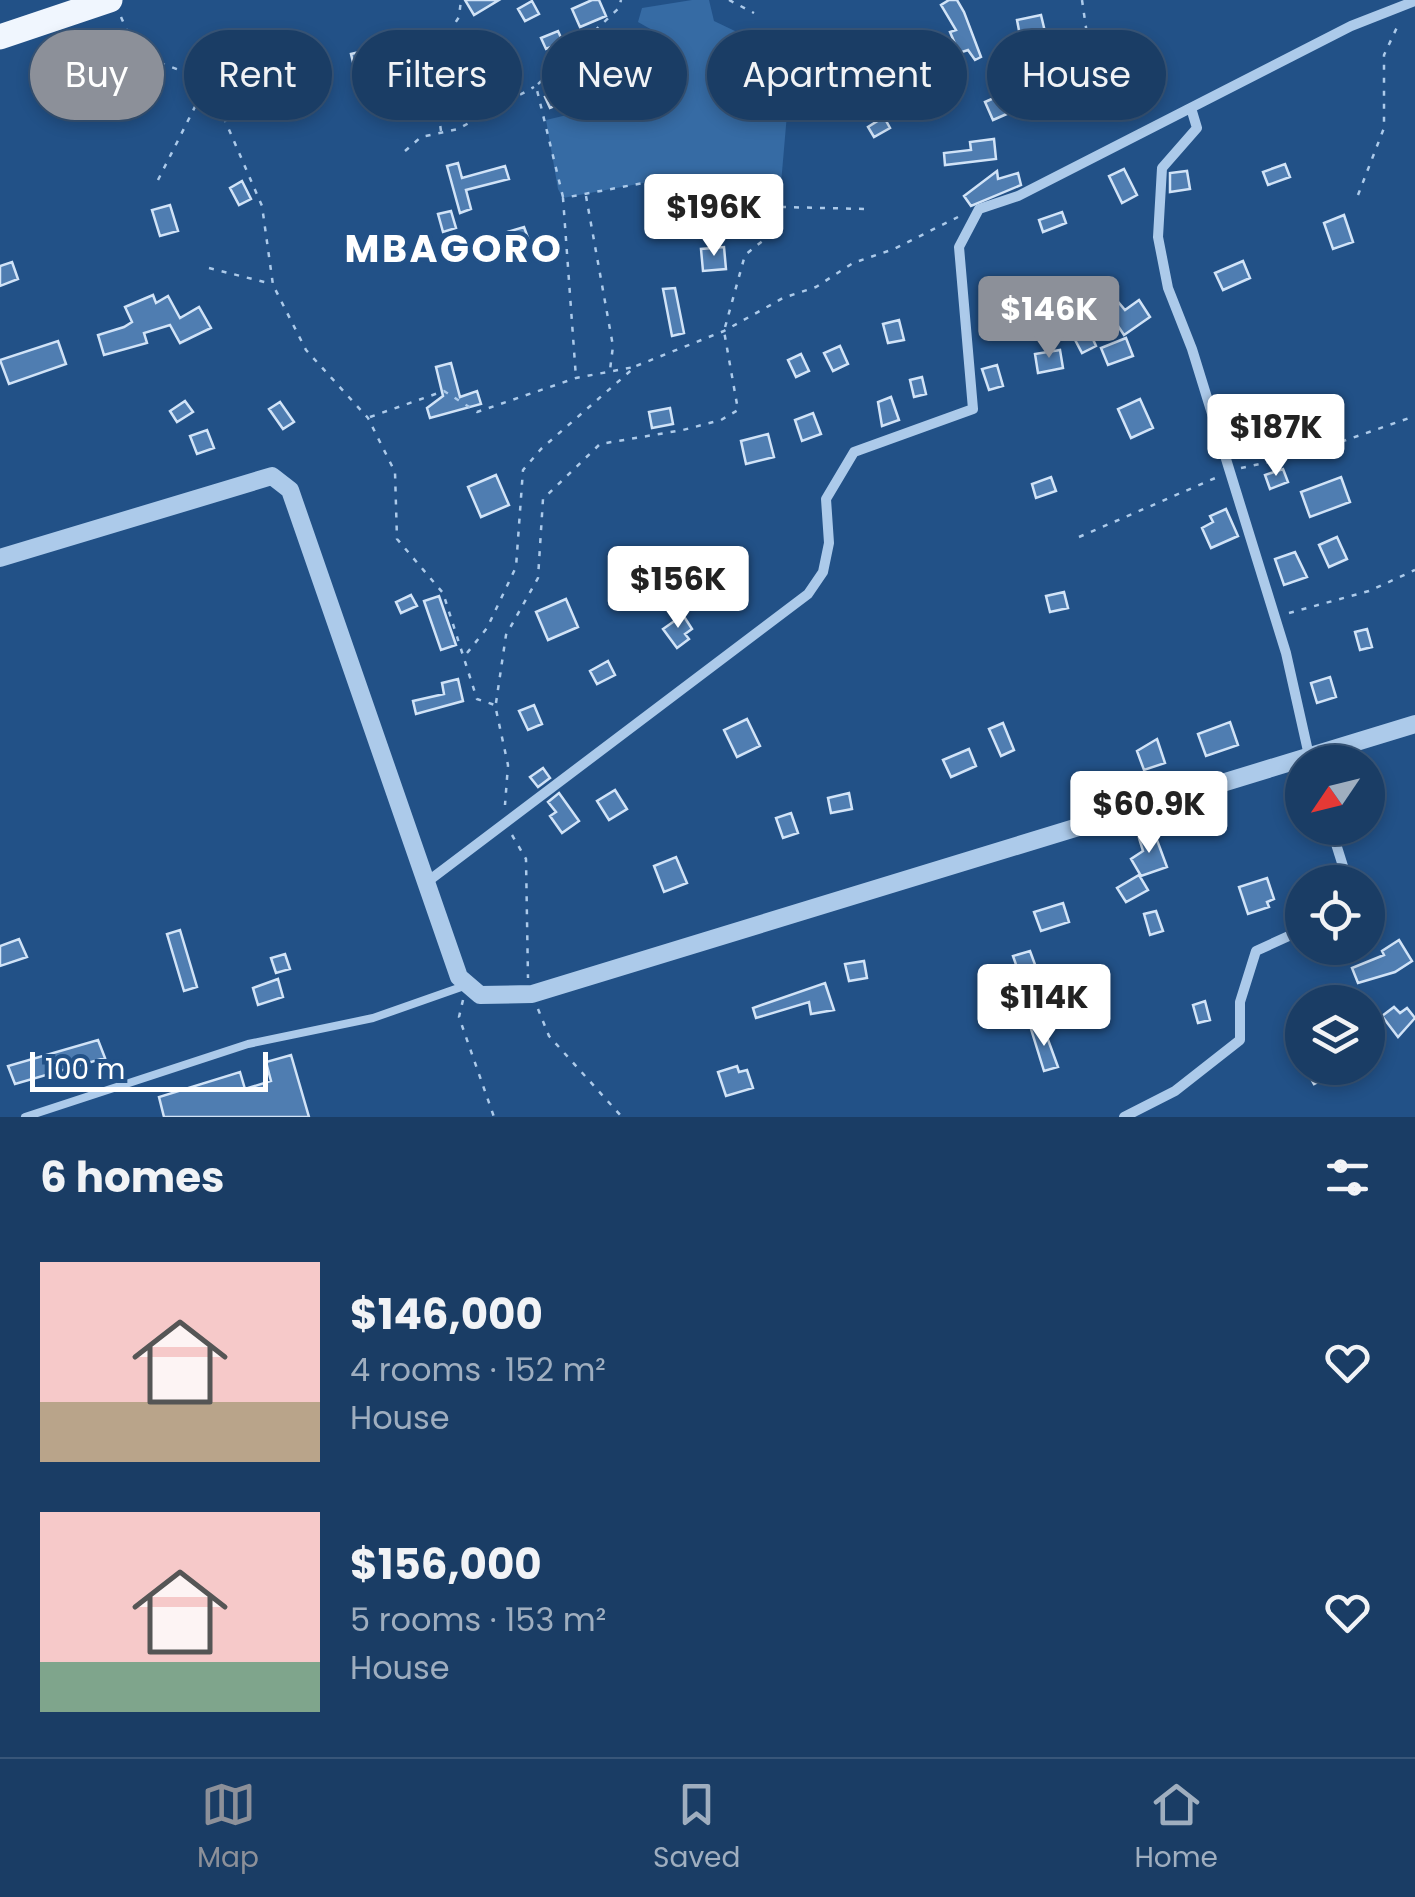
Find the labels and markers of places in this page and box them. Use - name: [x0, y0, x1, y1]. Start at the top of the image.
- pin: $196K: [644, 174, 784, 259]
- pin: $146K: [979, 276, 1119, 361]
- pin: $187K: [1206, 394, 1346, 479]
- pin: $156K: [608, 546, 748, 631]
- pin: $60.9K: [1068, 771, 1230, 856]
- pin: $114K: [974, 964, 1114, 1049]

